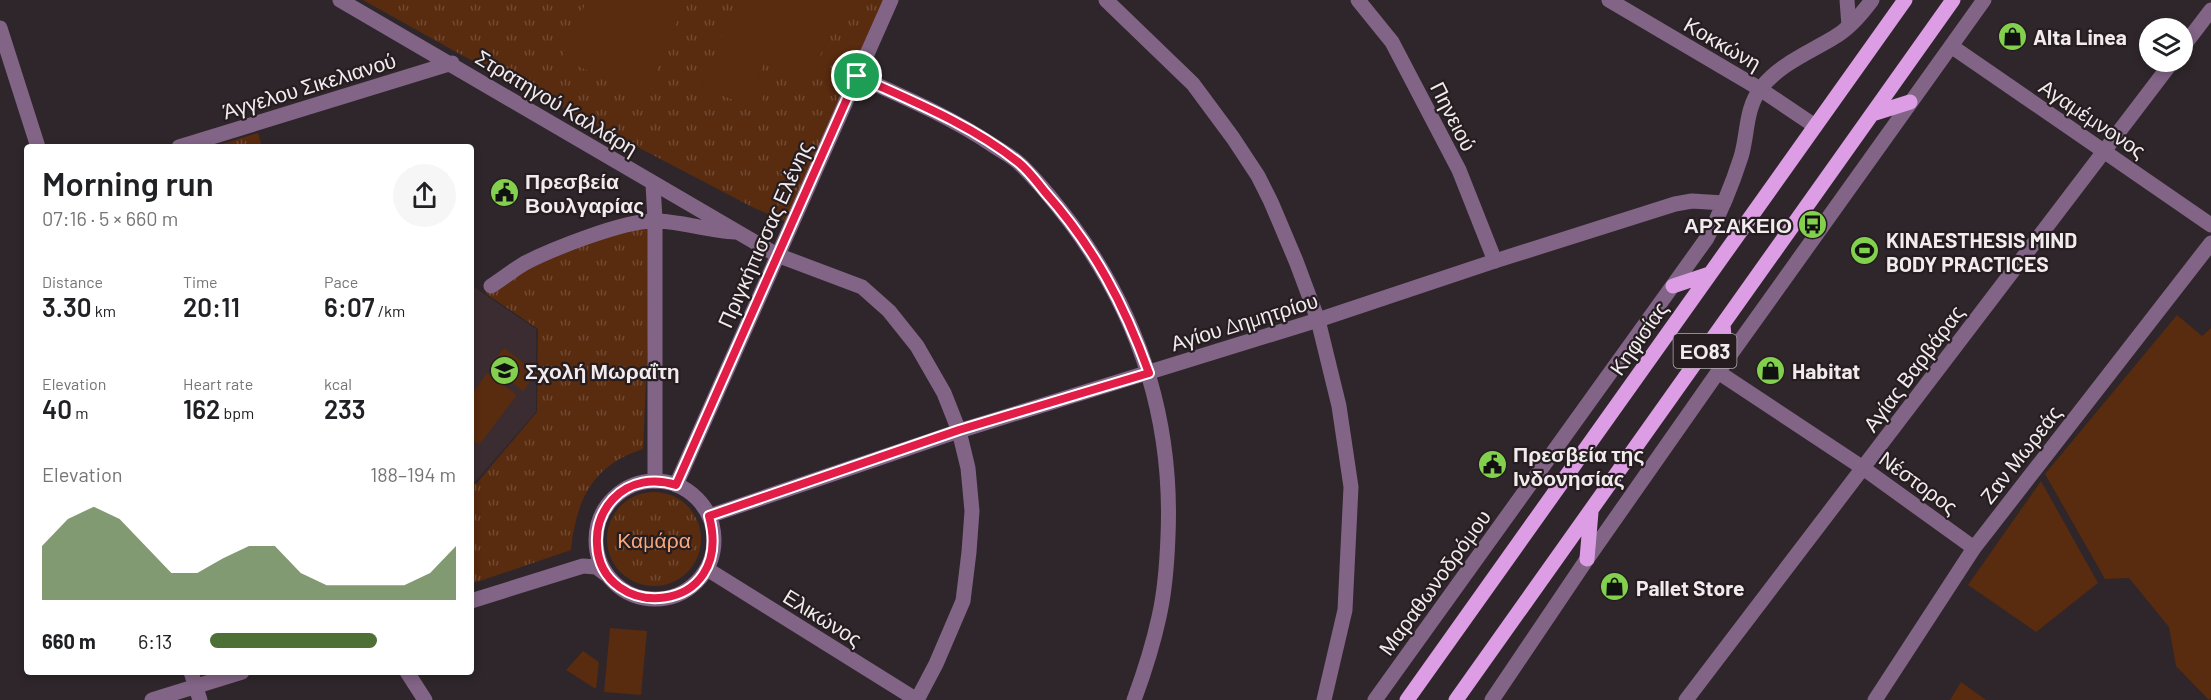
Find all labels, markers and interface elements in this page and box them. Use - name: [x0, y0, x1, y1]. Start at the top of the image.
- street label: Κοκκώνη: [1680, 11, 1766, 75]
- map controls: [2139, 18, 2193, 72]
- button: layers: [2139, 18, 2193, 72]
- shop icon: Alta Linea: [1996, 20, 2028, 52]
- place label: Alta Linea: [2033, 24, 2127, 49]
- street label: Στρατηγού Καλλάρη: [471, 44, 643, 160]
- street label: Άγγελου Σικελιανού: [219, 47, 399, 123]
- pin: [831, 50, 882, 101]
- icon: arrive: [840, 59, 873, 92]
- street label: Αγαμέμνονος: [2035, 73, 2151, 163]
- street label: Πηνειού: [1426, 77, 1482, 155]
- street label: Πριγκήπισσας Ελένης: [712, 137, 816, 331]
- text: Morning run: [42, 163, 214, 203]
- button: share: [393, 164, 456, 227]
- place label: Πρεσβεία Βουλγαρίας: [525, 168, 644, 218]
- public building icon: Πρεσβεία Βουλγαρίας: [488, 176, 520, 208]
- text: 07:16 · 5 × 660 m: [42, 206, 178, 230]
- bus stop icon: ΑΡΣΑΚΕΙΟ: [1797, 208, 1829, 240]
- place label: ΑΡΣΑΚΕΙΟ: [1684, 212, 1792, 237]
- place label: KINAESTHESIS MIND BODY PRACTICES: [1886, 227, 2077, 276]
- sports icon: KINAESTHESIS MIND BODY PRACTICES: [1849, 235, 1881, 267]
- text: Distance: [42, 272, 103, 291]
- text: Time: [183, 272, 218, 291]
- text: Pace: [324, 272, 358, 291]
- street label: Αγίου Δημητρίου: [1167, 287, 1321, 355]
- text: 3.30: [42, 291, 91, 322]
- text: 20:11: [183, 291, 240, 322]
- text: 6:07: [324, 291, 374, 322]
- street label: Κηφισίας: [1604, 296, 1672, 380]
- street label: Αγίας Βαρβάρας: [1857, 300, 1969, 436]
- text: km: [91, 301, 116, 320]
- text: /km: [374, 301, 405, 320]
- road number: ΕΟ83: [1674, 334, 1736, 368]
- school or university icon: Σχολή Μωραΐτη: [488, 354, 520, 386]
- shop icon: Habitat: [1755, 354, 1787, 386]
- place label: Σχολή Μωραΐτη: [525, 358, 680, 383]
- place label: Habitat: [1792, 358, 1860, 383]
- text: Elevation: [42, 374, 106, 393]
- text: Heart rate: [183, 374, 253, 393]
- text: kcal: [324, 374, 352, 393]
- text: 40: [42, 393, 72, 424]
- text: 162: [183, 393, 220, 424]
- text: 233: [324, 393, 366, 424]
- street label: Ζαν Μωρεάς: [1974, 400, 2066, 508]
- text: m: [72, 403, 88, 422]
- text: bpm: [220, 403, 254, 422]
- place label: Πρεσβεία της Ινδονησίας: [1513, 441, 1644, 491]
- street label: Νέστορος: [1875, 445, 1963, 519]
- public building icon: Πρεσβεία της Ινδονησίας: [1476, 449, 1508, 481]
- text: Elevation: [42, 462, 123, 486]
- text: 188–194 m: [370, 462, 456, 486]
- street label: Μαραθωνοδρόμου: [1373, 504, 1495, 660]
- park label: Καμάρα: [617, 527, 691, 552]
- shop icon: Pallet Store: [1599, 571, 1631, 603]
- place label: Pallet Store: [1636, 575, 1744, 600]
- street label: Ελικώνος: [779, 583, 867, 651]
- text: 660 m: [42, 629, 96, 653]
- text: 6:13: [138, 629, 172, 653]

